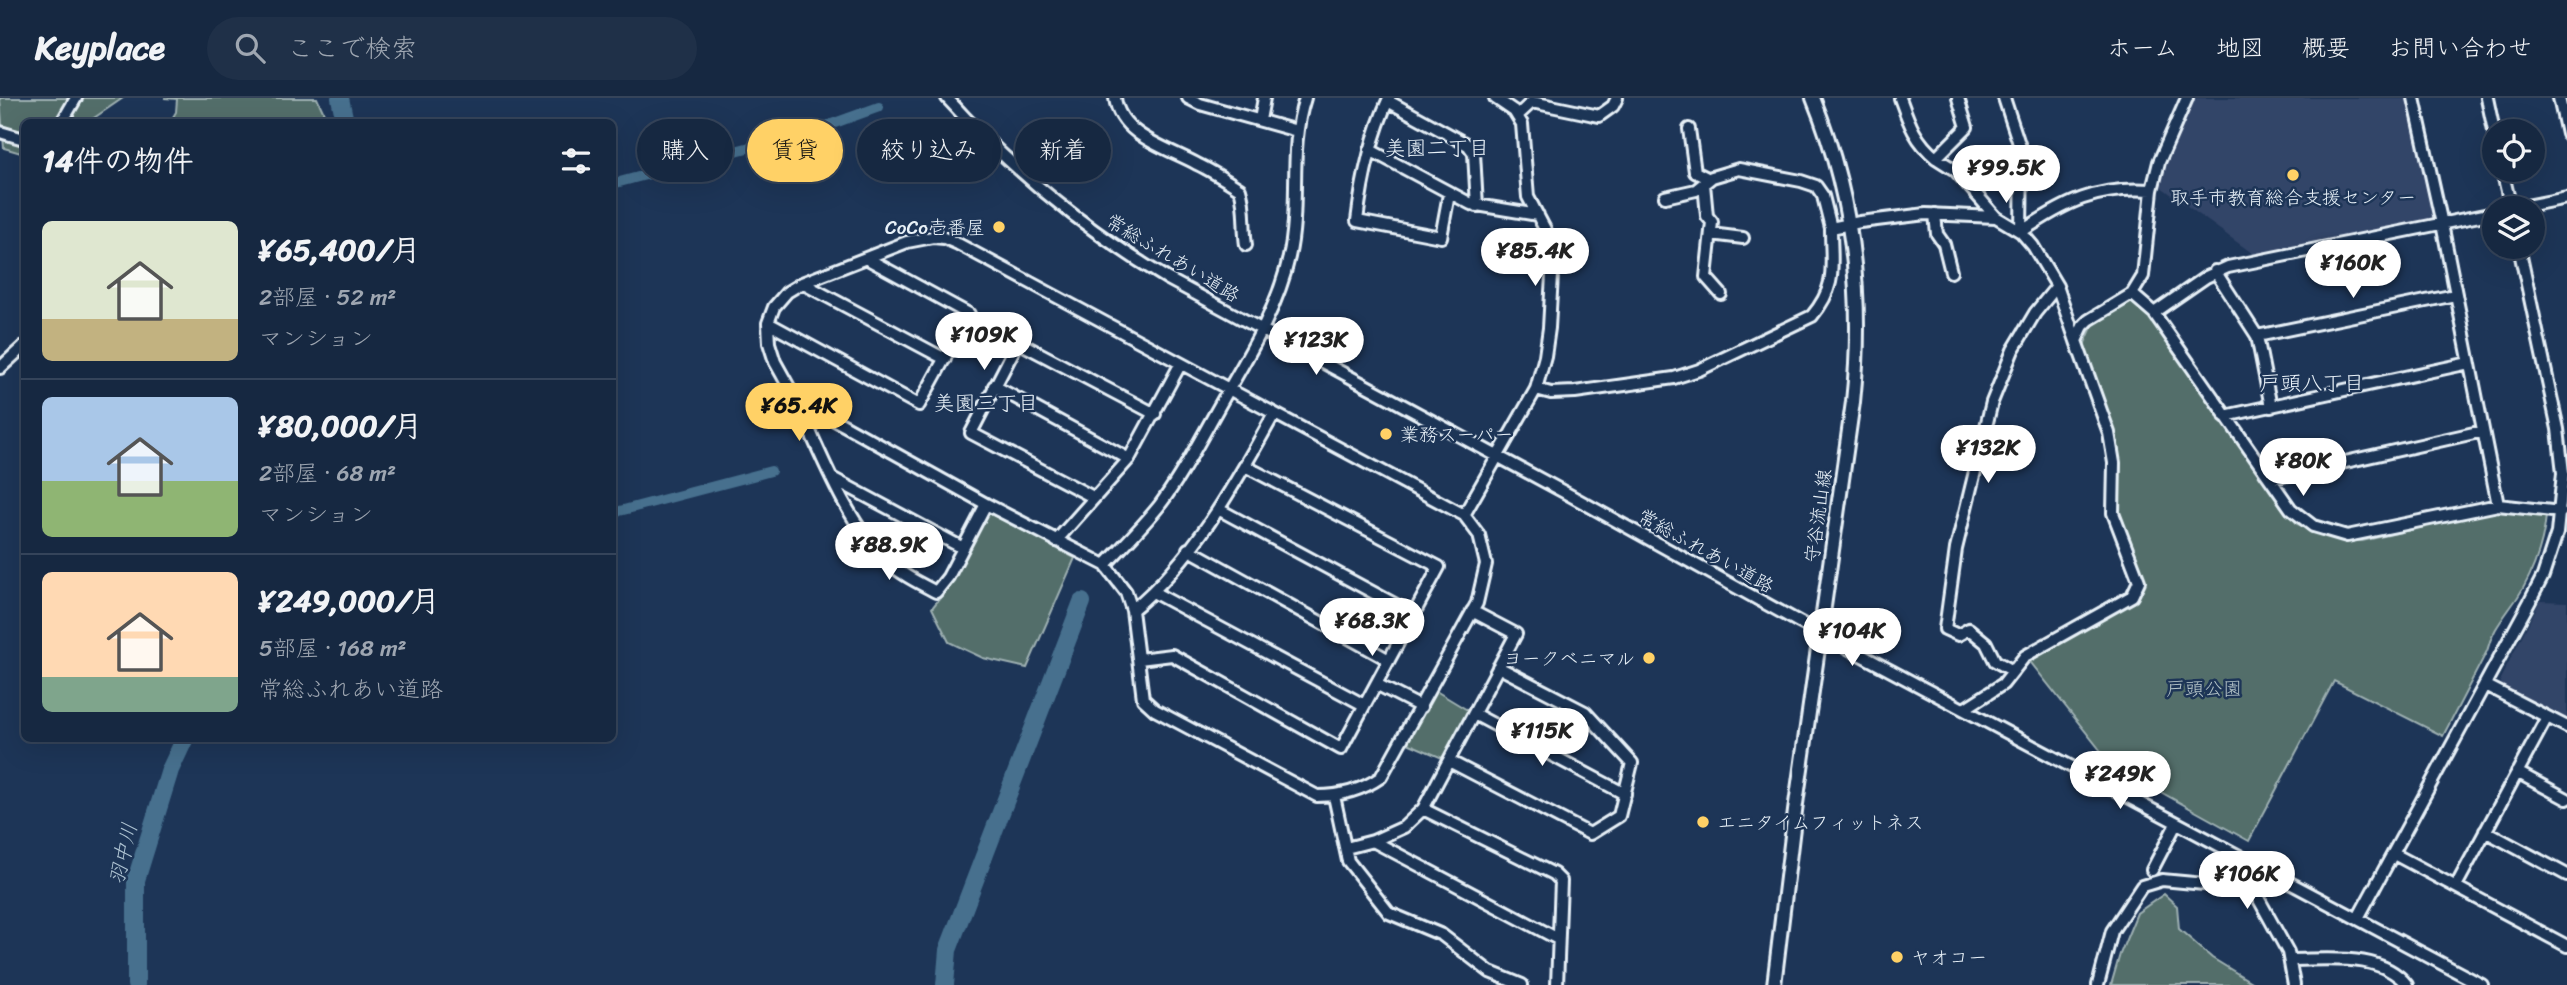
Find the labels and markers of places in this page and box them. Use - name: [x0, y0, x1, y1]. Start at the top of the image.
- pin: ¥99.5K: [1949, 146, 2063, 205]
- marker: 取手市教育総合支援センター: [2285, 167, 2301, 183]
- place label: 取手市教育総合支援センター: [2170, 181, 2416, 214]
- place label: CoCo壱番屋: [885, 211, 985, 244]
- marker: CoCo壱番屋: [991, 219, 1007, 235]
- pin: ¥85.4K: [1478, 228, 1592, 288]
- pin: ¥160K: [2304, 240, 2402, 300]
- pin: ¥109K: [935, 313, 1033, 372]
- pin: ¥123K: [1267, 317, 1365, 377]
- pin: ¥65.4K: [742, 384, 856, 443]
- place label: 業務スーパー: [1400, 418, 1513, 451]
- marker: 業務スーパー: [1378, 426, 1394, 442]
- pin: ¥132K: [1939, 426, 2037, 485]
- pin: ¥80K: [2262, 438, 2344, 498]
- pin: ¥88.9K: [832, 522, 946, 582]
- pin: ¥68.3K: [1315, 598, 1429, 658]
- pin: ¥104K: [1803, 608, 1901, 668]
- place label: ヨークベニマル: [1504, 642, 1635, 675]
- marker: ヨークベニマル: [1641, 650, 1657, 666]
- pin: ¥115K: [1493, 708, 1591, 768]
- pin: ¥249K: [2071, 752, 2169, 811]
- place label: エニタイムフィットネス: [1717, 806, 1924, 839]
- marker: エニタイムフィットネス: [1695, 814, 1711, 830]
- pin: ¥106K: [2198, 852, 2296, 911]
- place label: ヤオコー: [1911, 941, 1987, 974]
- marker: ヤオコー: [1889, 949, 1905, 965]

